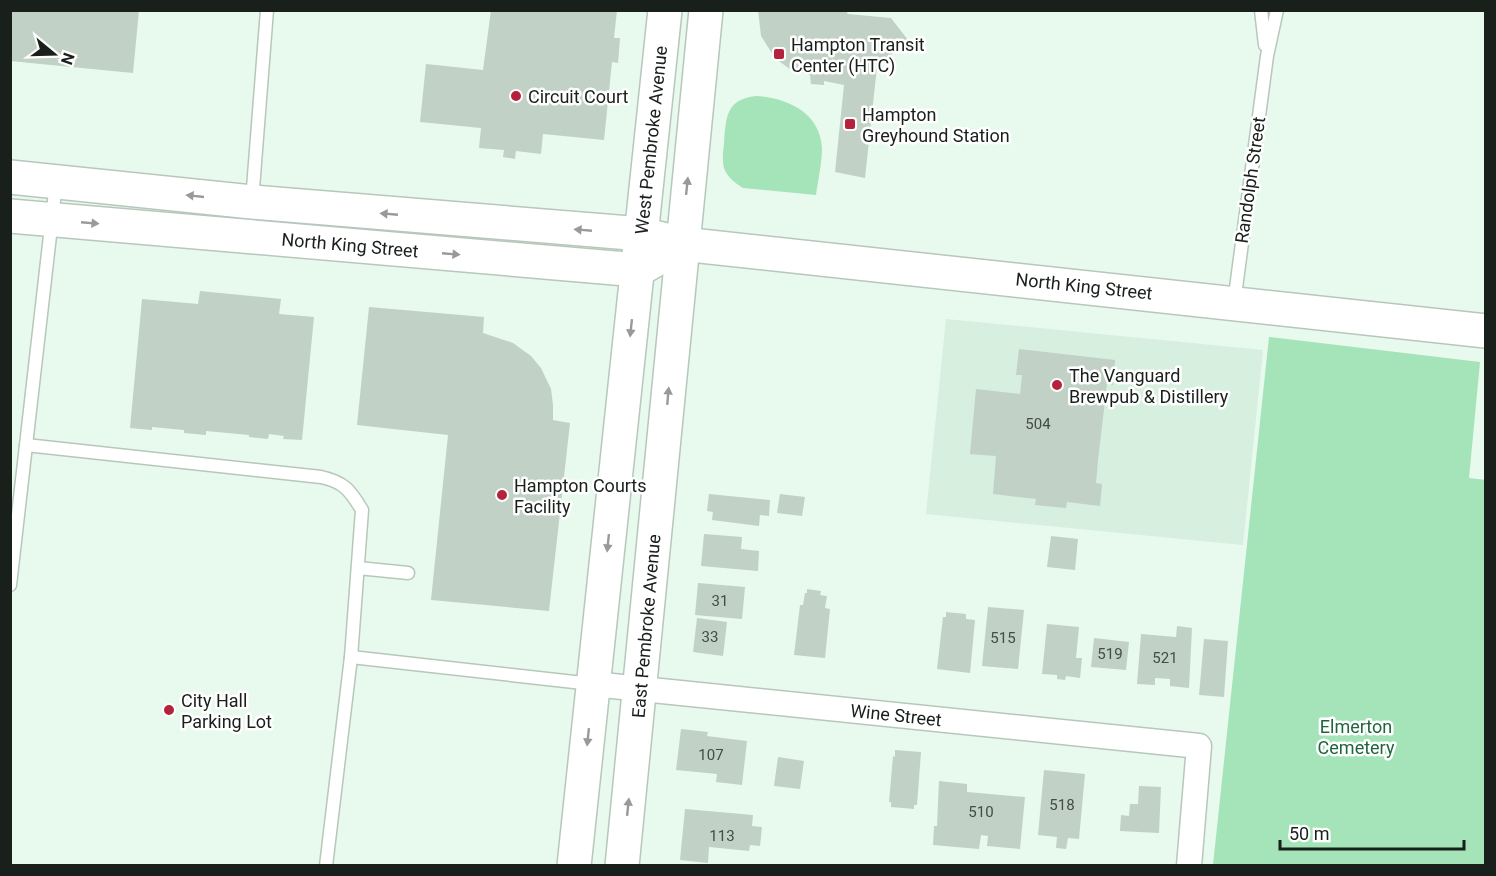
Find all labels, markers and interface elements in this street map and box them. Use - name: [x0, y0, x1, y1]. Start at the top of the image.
- north arrow: [24, 24, 84, 84]
- place label: Hampton Transit Center (HTC): [791, 34, 925, 77]
- street label: West Pembroke Avenue: [631, 45, 671, 235]
- marker: Hampton Transit Center (HTC): [772, 47, 786, 61]
- text: N: [57, 50, 79, 67]
- place label: Circuit Court: [528, 86, 629, 107]
- marker: Circuit Court: [509, 89, 523, 103]
- place label: Hampton Greyhound Station: [862, 104, 1010, 146]
- street label: Randolph Street: [1231, 115, 1269, 245]
- marker: Hampton Greyhound Station: [843, 117, 857, 131]
- one-way arrow: [682, 176, 692, 195]
- one-way arrow: [185, 191, 204, 201]
- one-way arrow: [380, 209, 399, 219]
- one-way arrow: [80, 219, 99, 228]
- one-way arrow: [574, 225, 593, 235]
- street label: North King Street: [281, 229, 420, 261]
- one-way arrow: [442, 249, 461, 259]
- street label: North King Street: [1014, 268, 1154, 304]
- one-way arrow: [626, 319, 636, 338]
- place label: The Vanguard Brewpub & Distillery: [1069, 365, 1229, 407]
- marker: The Vanguard Brewpub & Distillery: [1050, 378, 1064, 392]
- one-way arrow: [663, 387, 673, 406]
- house number: 504: [1025, 415, 1051, 433]
- place label: Hampton Courts Facility: [514, 475, 647, 517]
- marker: Hampton Courts Facility: [495, 488, 509, 502]
- one-way arrow: [603, 533, 613, 552]
- street label: East Pembroke Avenue: [628, 533, 664, 719]
- house number: 31: [712, 592, 728, 610]
- house number: 33: [702, 628, 718, 646]
- house number: 515: [990, 629, 1016, 647]
- house number: 519: [1097, 645, 1123, 663]
- house number: 521: [1152, 649, 1178, 667]
- place label: City Hall Parking Lot: [181, 690, 272, 732]
- street label: Wine Street: [849, 700, 943, 730]
- marker: City Hall Parking Lot: [162, 703, 176, 717]
- park label: Elmerton Cemetery: [1318, 716, 1395, 758]
- one-way arrow: [583, 727, 593, 746]
- house number: 107: [698, 746, 724, 764]
- house number: 518: [1049, 796, 1075, 814]
- one-way arrow: [623, 798, 633, 817]
- house number: 510: [968, 803, 994, 821]
- scale bar: [1280, 813, 1464, 851]
- text: 50 m: [1289, 823, 1329, 844]
- house number: 113: [709, 827, 735, 845]

